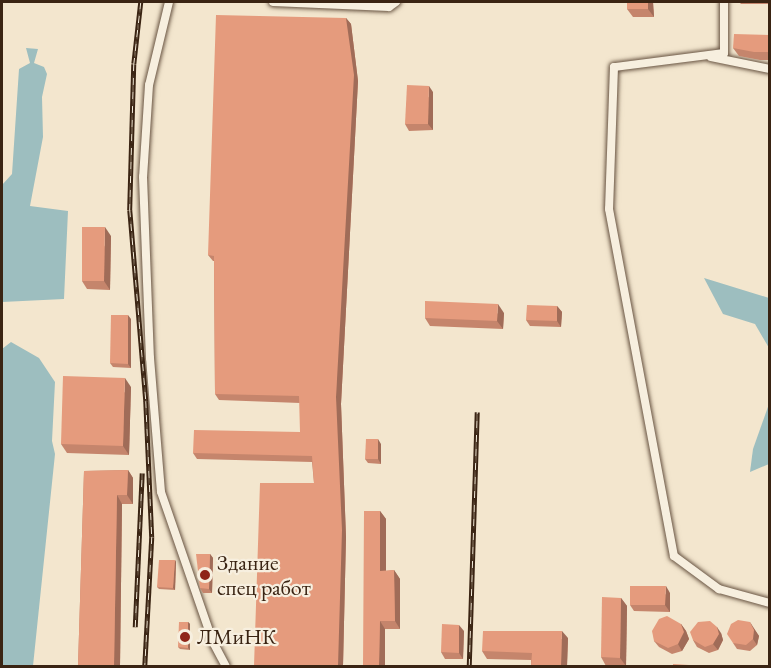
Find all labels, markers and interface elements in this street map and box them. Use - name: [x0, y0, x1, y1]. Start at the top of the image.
- place label: Здание спец работ: [217, 549, 311, 600]
- marker: Здание спец работ: [198, 568, 212, 582]
- place label: ЛМиНК: [197, 624, 276, 650]
- marker: ЛМиНК: [178, 630, 192, 644]

